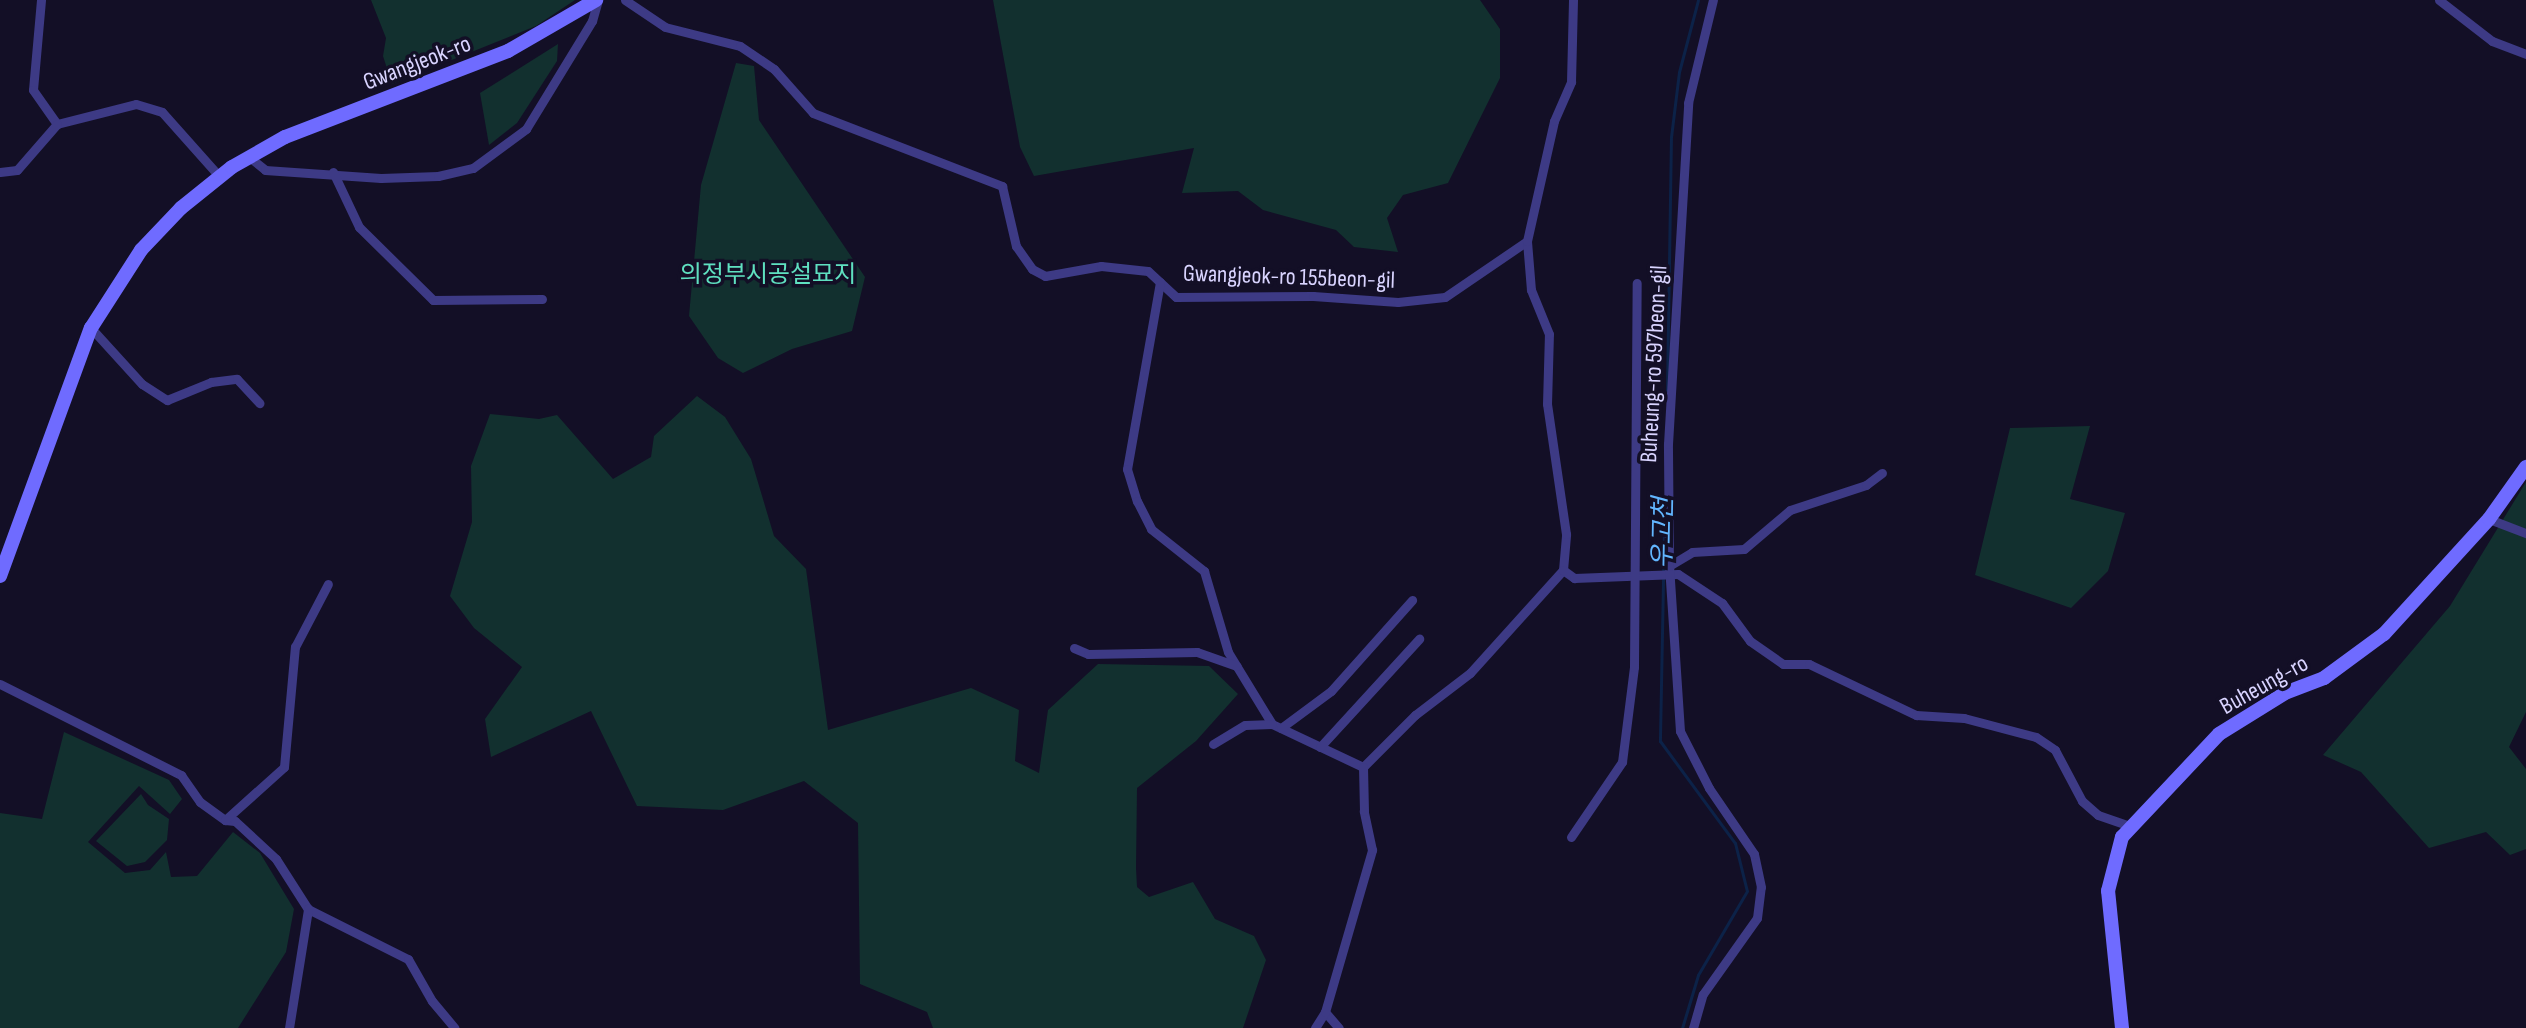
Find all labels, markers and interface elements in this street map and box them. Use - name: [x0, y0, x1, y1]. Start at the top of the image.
- street label: Gwangjeok-ro: [359, 29, 475, 97]
- street label: Gwangjeok-ro 155beon-gil: [1183, 259, 1395, 295]
- park label: 의정부시공설묘지: [680, 261, 856, 289]
- street label: Buheung-ro 597beon-gil: [1634, 265, 1674, 463]
- water label: 우고천: [1648, 497, 1680, 569]
- street label: Buheung-ro: [2215, 649, 2313, 721]

